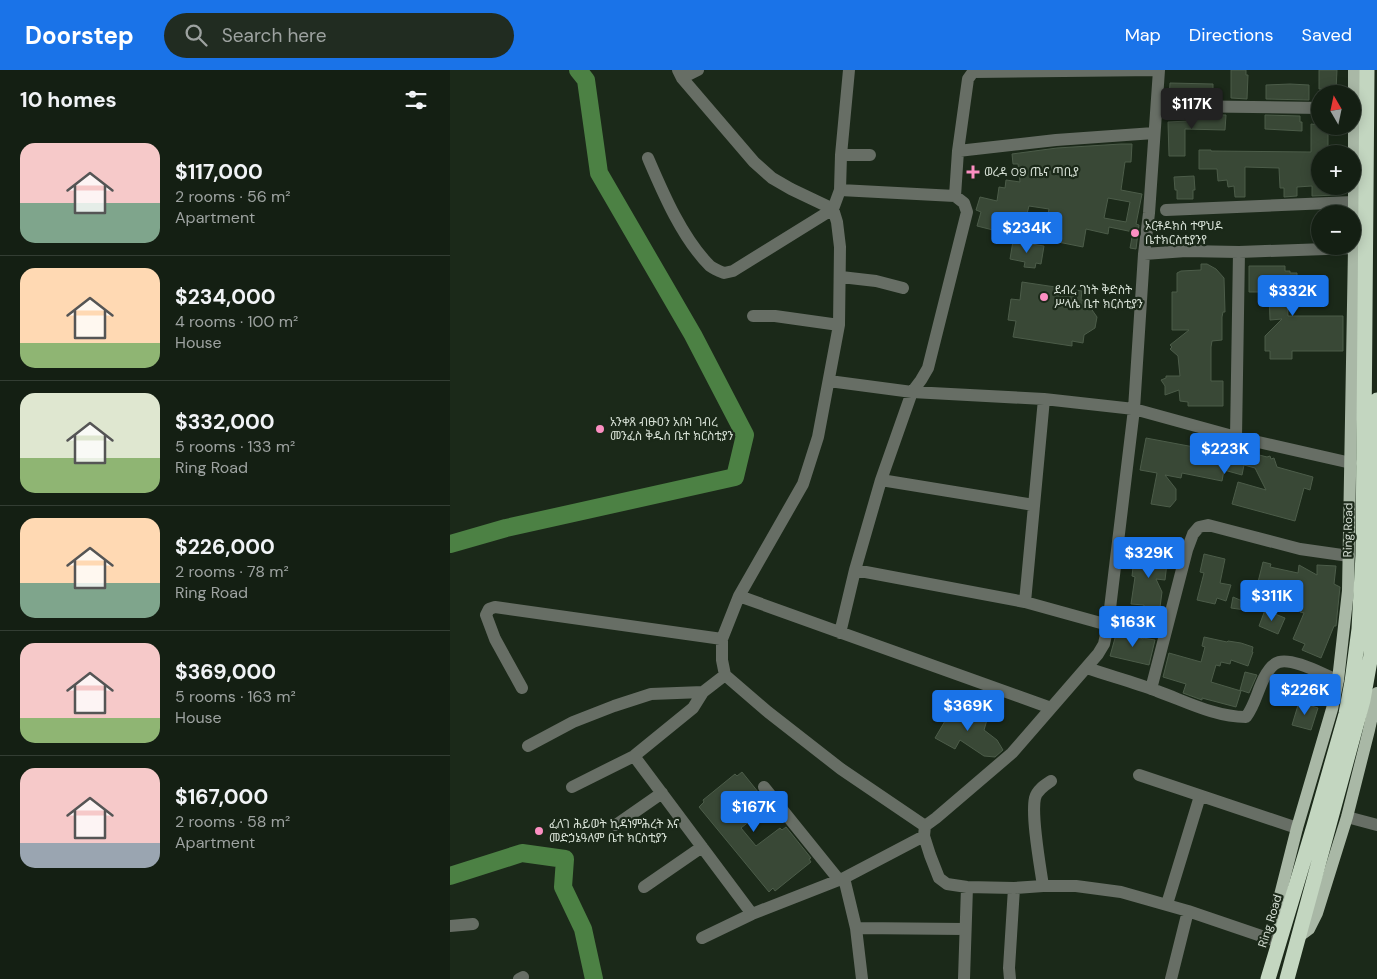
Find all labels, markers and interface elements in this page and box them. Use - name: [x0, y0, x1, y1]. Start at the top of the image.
- search box: [164, 13, 514, 58]
- text: Doorstep: [25, 20, 134, 51]
- icon: search: [182, 21, 210, 49]
- text: Search here: [222, 23, 327, 48]
- text: Map: [1125, 23, 1161, 47]
- text: Directions: [1189, 23, 1274, 47]
- text: Saved: [1302, 23, 1352, 47]
- north arrow: [1311, 85, 1361, 135]
- map controls: [1311, 85, 1361, 255]
- text: 10 homes: [20, 86, 117, 114]
- icon: filters: [402, 86, 430, 114]
- pin: $117K: [1157, 88, 1227, 130]
- text: $117K: [1172, 93, 1212, 114]
- button: +: [1311, 145, 1361, 195]
- text: $117,000: [175, 158, 263, 186]
- icon: home: [60, 163, 120, 223]
- place label: ወረዳ 09 ጤና ጣቢያ: [984, 164, 1079, 180]
- marker: ወረዳ 09 ጤና ጣቢያ: [966, 165, 980, 179]
- text: 2 rooms · 56 m²: [175, 186, 291, 207]
- button: −: [1311, 205, 1361, 255]
- text: Apartment: [175, 207, 255, 228]
- pin: $234K: [992, 212, 1062, 254]
- text: $234K: [1002, 217, 1052, 238]
- place label: ኦርቶዶክስ ተዋህዶ ቤተክርስቲያንየ: [1145, 218, 1223, 248]
- marker: ኦርቶዶክስ ተዋህዶ ቤተክርስቲያንየ: [1129, 227, 1141, 239]
- pin: $332K: [1258, 274, 1328, 317]
- text: $332K: [1269, 280, 1317, 301]
- place label: ደብረ ገነት ቅድስት ሥላሴ ቤተ ክርስቲያን: [1054, 282, 1143, 312]
- text: $234,000: [175, 283, 276, 311]
- icon: home: [60, 288, 120, 348]
- marker: ደብረ ገነት ቅድስት ሥላሴ ቤተ ክርስቲያን: [1038, 291, 1050, 303]
- text: 4 rooms · 100 m²: [175, 311, 298, 332]
- text: House: [175, 332, 222, 353]
- text: $332,000: [175, 408, 275, 436]
- icon: home: [60, 413, 120, 473]
- place label: አንቀጸ ብፁዐን አቡነ ገብረ መንፈስ ቅዱስ ቤተ ክርስቲያን: [610, 414, 733, 444]
- marker: አንቀጸ ብፁዐን አቡነ ገብረ መንፈስ ቅዱስ ቤተ ክርስቲያን: [594, 423, 606, 435]
- pin: $223K: [1190, 432, 1260, 475]
- text: 5 rooms · 133 m²: [175, 436, 295, 457]
- text: $223K: [1201, 438, 1249, 459]
- text: Ring Road: [175, 457, 248, 478]
- street label: Ring Road: [1340, 502, 1356, 558]
- text: $226,000: [175, 533, 275, 561]
- pin: $329K: [1114, 536, 1184, 579]
- icon: home: [60, 538, 120, 598]
- text: $329K: [1124, 542, 1174, 563]
- text: 2 rooms · 78 m²: [175, 561, 289, 582]
- pin: $311K: [1237, 580, 1307, 622]
- text: Ring Road: [175, 582, 248, 603]
- text: $311K: [1251, 585, 1293, 606]
- pin: $163K: [1098, 606, 1168, 648]
- text: $163K: [1110, 611, 1156, 632]
- text: $369,000: [175, 658, 276, 686]
- icon: home: [60, 663, 120, 723]
- pin: $226K: [1270, 674, 1340, 716]
- text: $226K: [1281, 679, 1329, 700]
- text: 5 rooms · 163 m²: [175, 686, 296, 707]
- pin: $369K: [933, 690, 1003, 732]
- text: $369K: [943, 695, 993, 716]
- text: House: [175, 707, 222, 728]
- text: $167,000: [175, 783, 268, 811]
- icon: home: [60, 788, 120, 848]
- pin: $167K: [719, 790, 789, 833]
- text: $167K: [732, 796, 776, 817]
- text: 2 rooms · 58 m²: [175, 811, 290, 832]
- place label: ፈለገ ሕይወት ኪዳነምሕረት እና መድኃኔዓለም ቤተ ክርስቲያን: [549, 816, 679, 846]
- marker: ፈለገ ሕይወት ኪዳነምሕረት እና መድኃኔዓለም ቤተ ክርስቲያን: [533, 825, 545, 837]
- text: Apartment: [175, 832, 255, 853]
- street label: Ring Road: [1254, 892, 1286, 950]

